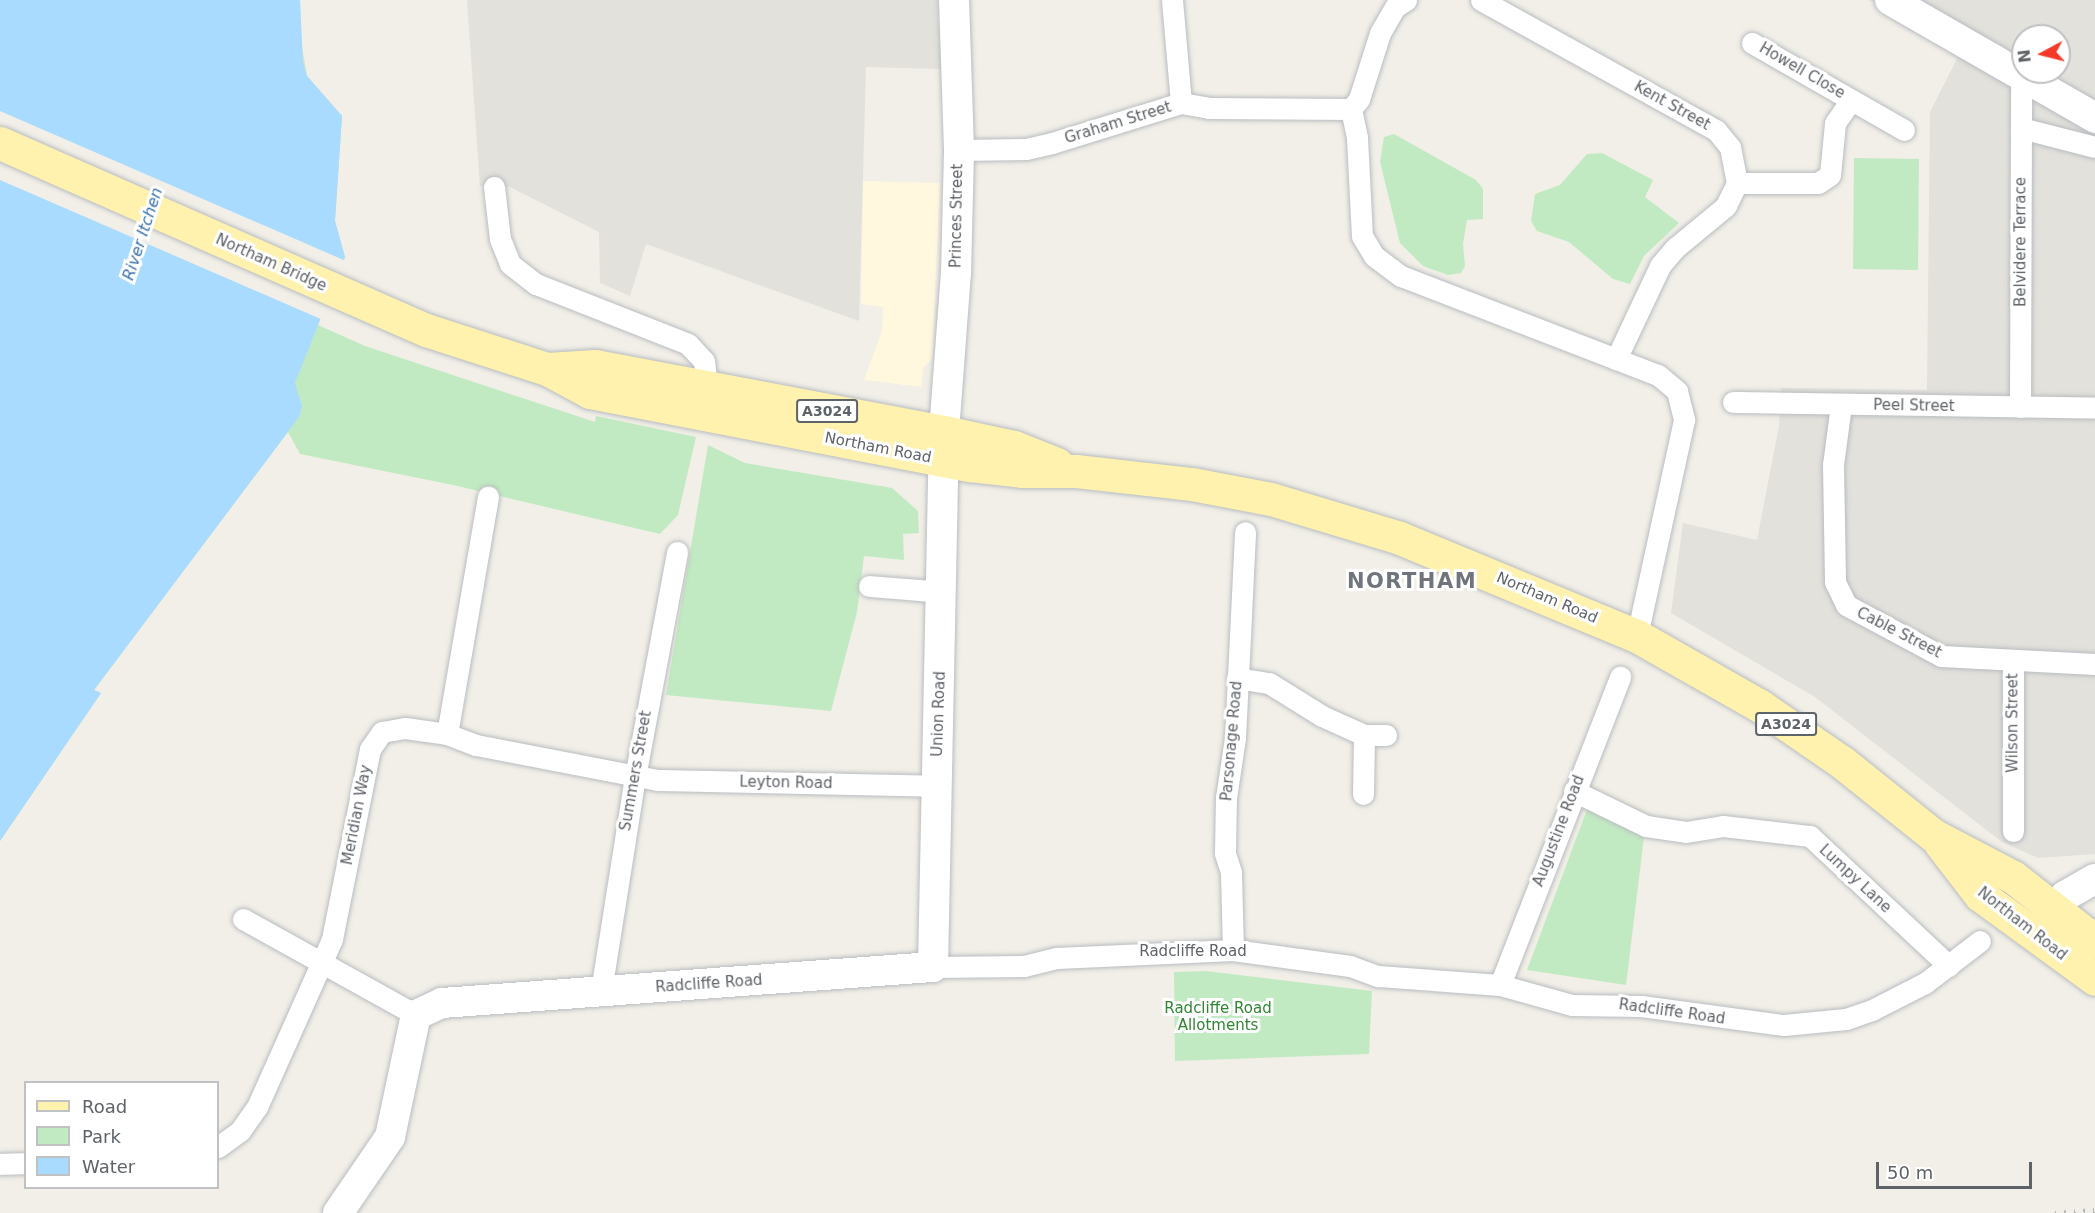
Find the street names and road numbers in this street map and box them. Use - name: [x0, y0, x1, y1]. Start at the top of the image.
- street label: Howell Close: [1756, 39, 1848, 103]
- street label: Kent Street: [1631, 78, 1713, 134]
- street label: Graham Street: [1062, 98, 1174, 148]
- street label: Princes Street: [947, 164, 967, 268]
- street label: Belvidere Terrace: [2012, 177, 2030, 307]
- street label: Northam Bridge: [213, 230, 329, 296]
- street label: Peel Street: [1873, 396, 1955, 416]
- road number: A3024: [796, 400, 858, 422]
- street label: Northam Road: [823, 429, 933, 467]
- street label: Northam Road: [1494, 569, 1600, 627]
- street label: Cable Street: [1854, 604, 1944, 662]
- street label: Union Road: [929, 671, 949, 757]
- street label: Wilson Street: [2004, 673, 2022, 773]
- street label: Parsonage Road: [1218, 680, 1246, 802]
- street label: Summers Street: [617, 709, 655, 833]
- road number: A3024: [1754, 713, 1818, 735]
- street label: Meridian Way: [338, 763, 376, 867]
- street label: Leyton Road: [739, 773, 833, 793]
- street label: Augustine Road: [1529, 773, 1589, 889]
- street label: Lumpy Lane: [1815, 841, 1895, 917]
- street label: Northam Road: [1974, 884, 2070, 964]
- street label: Radcliffe Road: [1139, 943, 1247, 961]
- street label: Radcliffe Road: [655, 971, 763, 997]
- street label: Radcliffe Road: [1618, 996, 1726, 1028]

